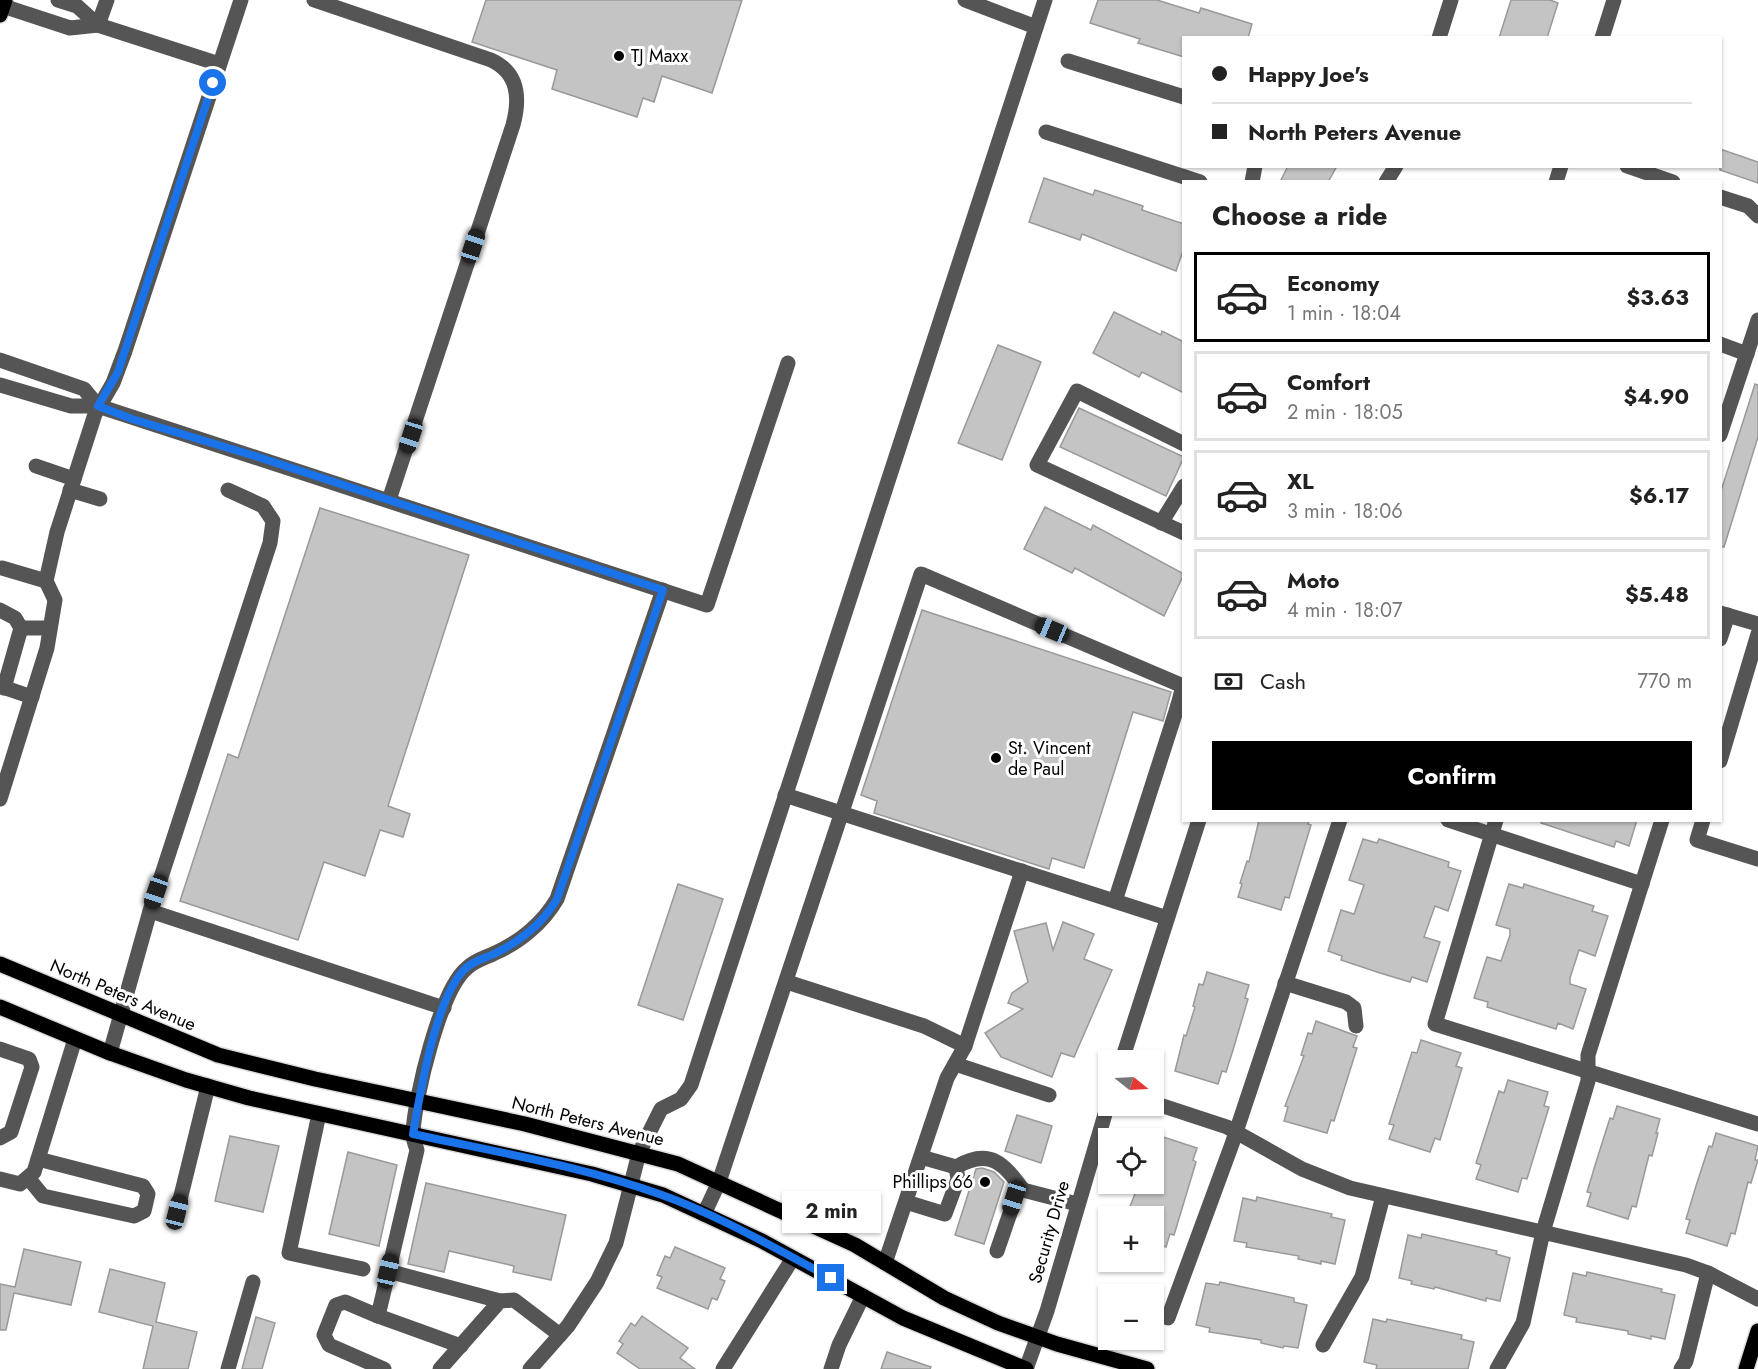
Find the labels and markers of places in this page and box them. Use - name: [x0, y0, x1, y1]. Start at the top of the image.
- place label: TJ Maxx: [631, 43, 688, 69]
- marker: TJ Maxx: [612, 49, 626, 63]
- place label: St. Vincent de Paul: [1008, 735, 1091, 782]
- marker: St. Vincent de Paul: [989, 751, 1003, 765]
- place label: Phillips 66: [892, 1169, 973, 1195]
- marker: Phillips 66: [978, 1175, 992, 1189]

